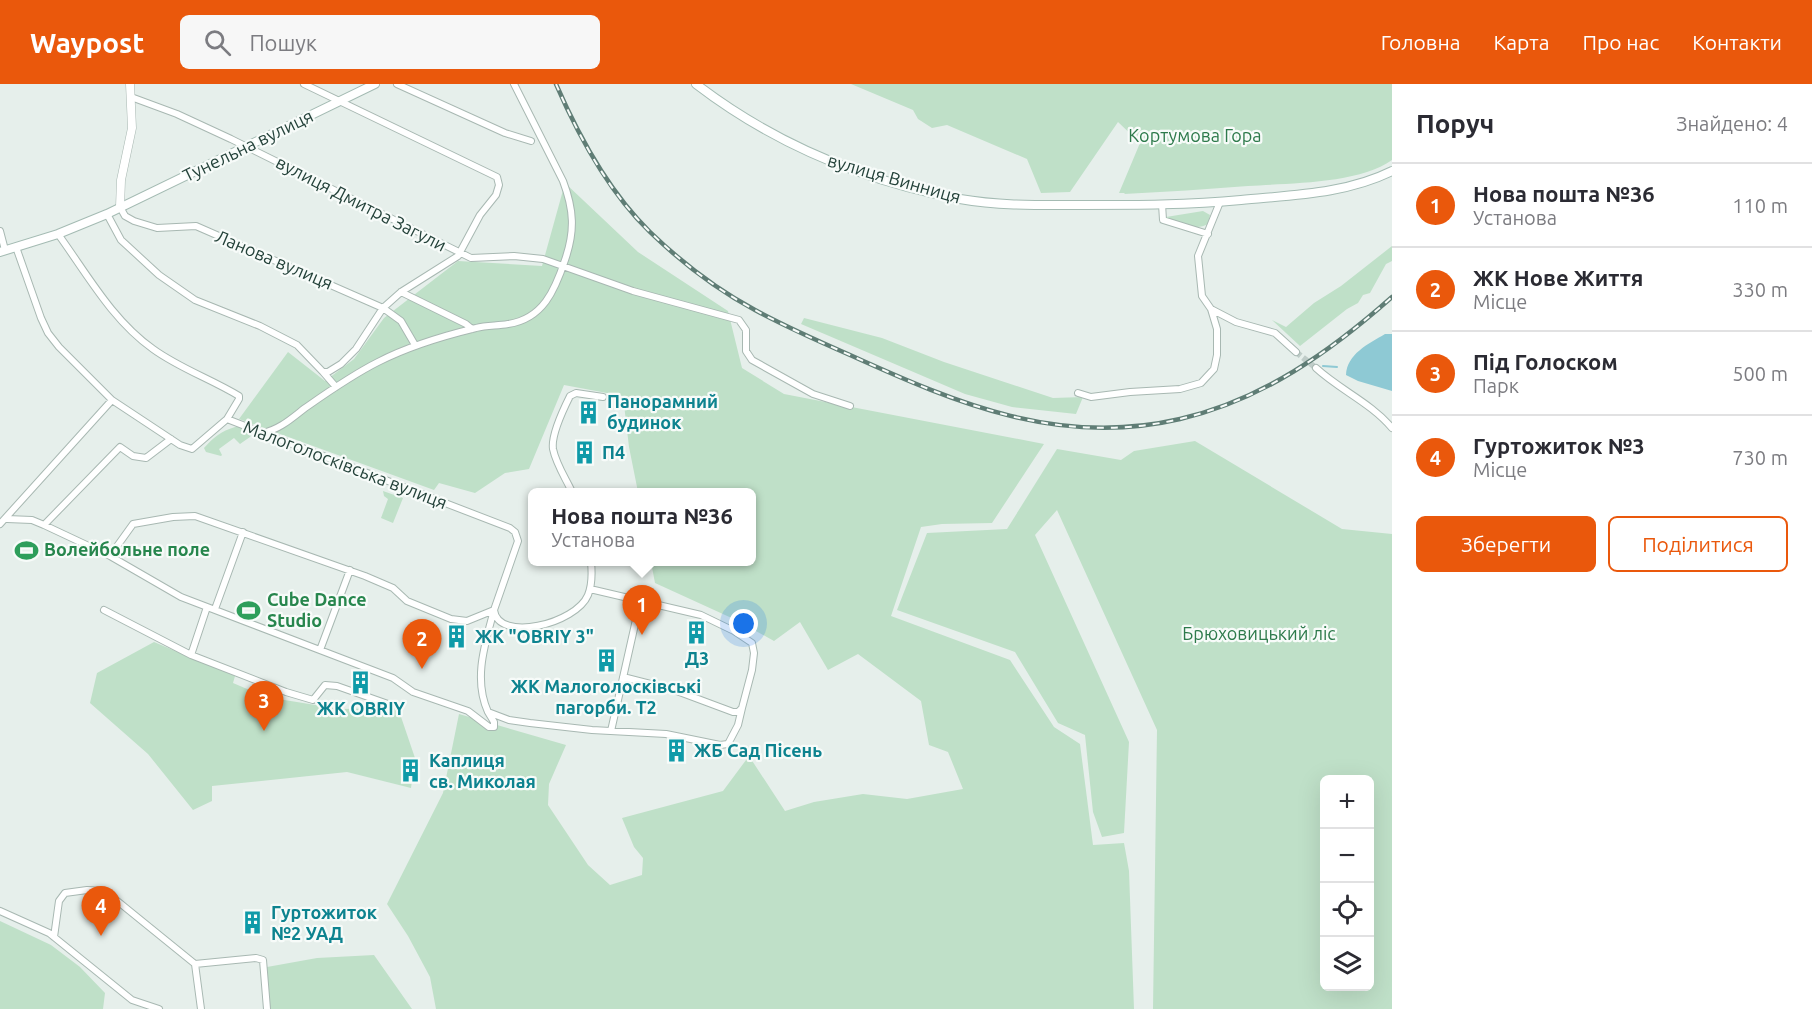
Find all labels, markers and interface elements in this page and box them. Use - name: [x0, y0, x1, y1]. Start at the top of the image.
- search box: [180, 15, 600, 69]
- icon: search: [201, 26, 234, 59]
- text: Waypost: [30, 27, 144, 58]
- text: Пошук: [249, 30, 317, 55]
- text: Головна: [1381, 30, 1461, 54]
- text: Карта: [1494, 30, 1549, 54]
- text: Про нас: [1582, 30, 1659, 54]
- text: Контакти: [1692, 30, 1782, 54]
- street label: Тунельна вулиця: [179, 105, 316, 185]
- text: Поруч: [1416, 109, 1494, 138]
- text: Знайдено: 4: [1676, 112, 1788, 135]
- park label: Кортумова Гора: [1128, 125, 1262, 145]
- street label: вулиця Винниця: [825, 149, 963, 207]
- street label: вулиця Дмитра Загули: [273, 151, 450, 255]
- text: Нова пошта №36: [1473, 181, 1655, 206]
- text: 1: [1430, 194, 1441, 217]
- text: 110 m: [1732, 194, 1788, 217]
- text: Установа: [1473, 206, 1557, 229]
- street label: Ланова вулиця: [213, 225, 336, 293]
- text: ЖК Нове Життя: [1473, 265, 1643, 290]
- text: 2: [1430, 278, 1441, 301]
- text: 330 m: [1732, 278, 1788, 301]
- text: Місце: [1473, 290, 1527, 313]
- text: Під Голоском: [1473, 349, 1618, 374]
- text: 3: [1430, 362, 1441, 385]
- text: 500 m: [1732, 362, 1788, 385]
- text: Парк: [1473, 374, 1519, 397]
- place label: Панорамний будинок: [607, 391, 718, 432]
- building icon: Панорамний будинок: [576, 399, 602, 425]
- street label: Малоголосківська вулиця: [241, 416, 450, 512]
- text: Гуртожиток №3: [1473, 433, 1645, 458]
- building icon: П4: [571, 440, 597, 466]
- place label: П4: [602, 442, 625, 462]
- text: 4: [1430, 446, 1441, 469]
- text: 730 m: [1732, 446, 1788, 469]
- text: Місце: [1473, 458, 1527, 481]
- popup: [528, 488, 756, 566]
- text: Нова пошта №36: [551, 503, 733, 528]
- button: Зберегти: [1416, 516, 1596, 572]
- button: Поділитися: [1608, 516, 1788, 572]
- text: Установа: [551, 528, 635, 551]
- sports icon: Волейбольне поле: [13, 537, 39, 563]
- place label: Волейбольне поле: [44, 539, 210, 559]
- pin: 1: [622, 586, 662, 635]
- place label: Cube Dance Studio: [267, 589, 367, 630]
- sports icon: Cube Dance Studio: [236, 597, 262, 623]
- your location: [729, 609, 758, 638]
- pin: 2: [402, 620, 442, 669]
- building icon: Д3: [684, 620, 710, 646]
- park label: Брюховицький ліс: [1182, 623, 1336, 643]
- building icon: ЖК "OBRIY 3": [444, 624, 470, 650]
- place label: ЖК "OBRIY 3": [475, 626, 594, 646]
- building icon: ЖК Малоголосківські пагорби. Т2: [593, 648, 619, 674]
- place label: Д3: [685, 648, 709, 668]
- building icon: ЖК OBRIY: [348, 670, 374, 696]
- place label: ЖК Малоголосківські пагорби. Т2: [511, 676, 701, 717]
- pin: 3: [244, 682, 284, 731]
- place label: ЖК OBRIY: [317, 698, 406, 718]
- building icon: ЖБ Сад Пісень: [663, 738, 689, 764]
- place label: ЖБ Сад Пісень: [694, 740, 822, 760]
- place label: Каплиця св. Миколая: [429, 750, 536, 791]
- building icon: Каплиця св. Миколая: [398, 758, 424, 784]
- map controls: [1320, 775, 1374, 991]
- button: +: [1320, 775, 1374, 829]
- button: −: [1320, 829, 1374, 883]
- button: locate: [1320, 883, 1374, 937]
- pin: 4: [82, 886, 120, 936]
- place label: Гуртожиток №2 УАД: [271, 902, 378, 943]
- building icon: Гуртожиток №2 УАД: [240, 910, 266, 936]
- button: layers: [1320, 937, 1374, 991]

